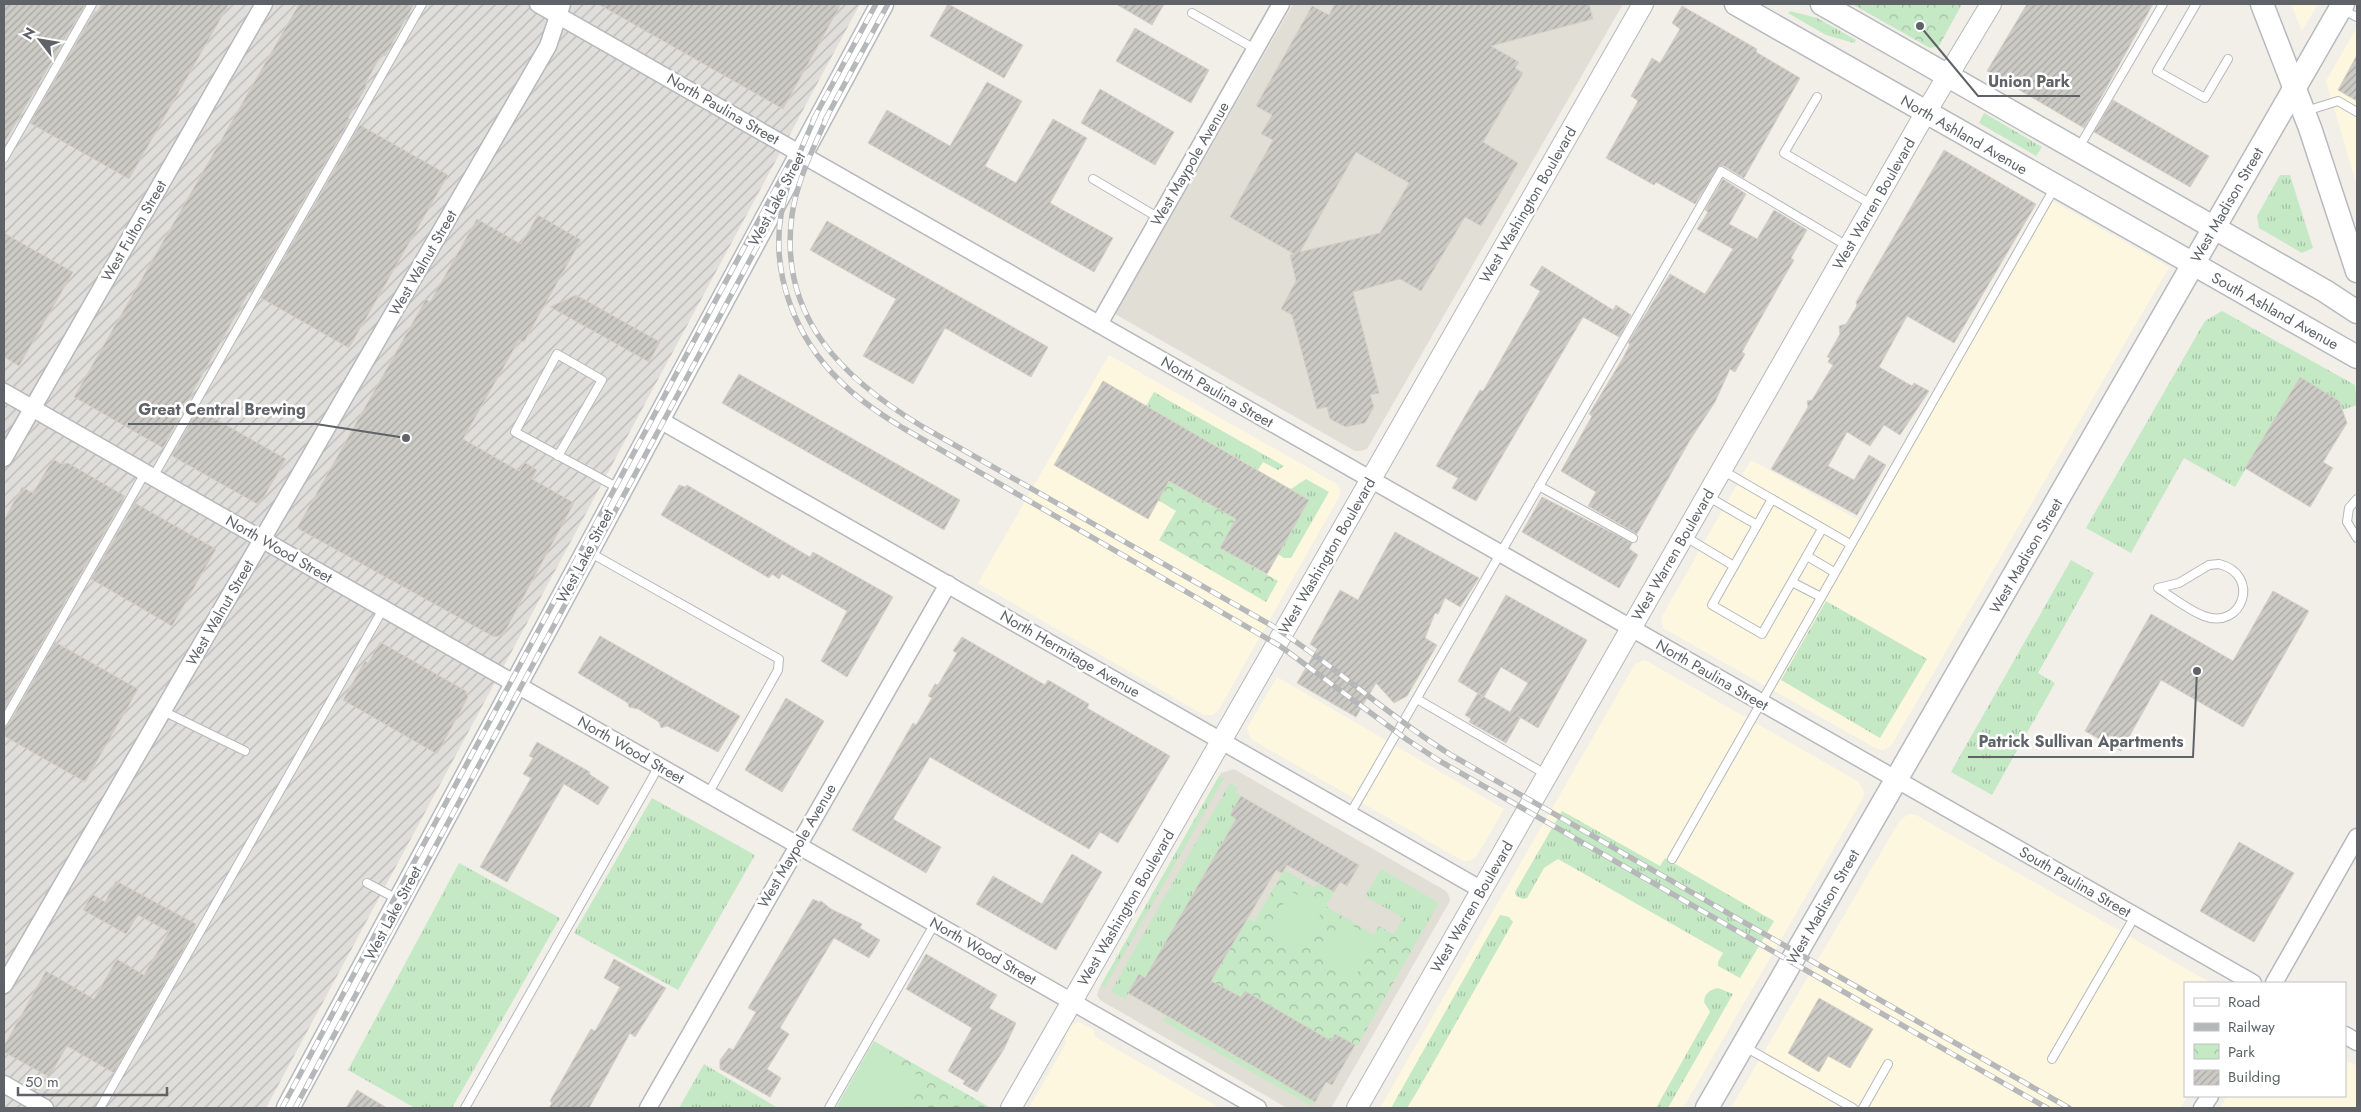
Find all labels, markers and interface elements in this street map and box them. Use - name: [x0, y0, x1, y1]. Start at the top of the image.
- north arrow: [15, 15, 65, 65]
- text: N: [17, 23, 40, 43]
- callout: Union Park: [1978, 65, 2080, 96]
- street label: North Paulina Street: [663, 68, 784, 150]
- text: Union Park: [1988, 70, 2071, 93]
- street label: North Ashland Avenue: [1897, 90, 2032, 180]
- street label: West Maypole Avenue: [1145, 97, 1235, 230]
- street label: West Washington Boulevard: [1474, 123, 1582, 287]
- street label: West Warren Boulevard: [1827, 134, 1921, 274]
- street label: West Madison Street: [2185, 143, 2269, 267]
- street label: West Lake Street: [743, 148, 811, 250]
- street label: West Fulton Street: [96, 176, 172, 286]
- street label: West Walnut Street: [384, 206, 463, 320]
- street label: South Ashland Avenue: [2207, 267, 2343, 355]
- street label: North Paulina Street: [1157, 351, 1278, 433]
- callout: Great Central Brewing: [128, 393, 316, 424]
- text: Great Central Brewing: [138, 398, 306, 421]
- street label: West Washington Boulevard: [1273, 474, 1381, 638]
- street label: West Warren Boulevard: [1626, 485, 1720, 625]
- street label: West Madison Street: [1984, 494, 2068, 618]
- street label: West Lake Street: [551, 505, 619, 607]
- street label: North Wood Street: [222, 510, 337, 589]
- street label: West Walnut Street: [181, 556, 260, 670]
- street label: North Hermitage Avenue: [996, 605, 1144, 703]
- street label: North Paulina Street: [1652, 634, 1773, 716]
- street label: North Wood Street: [574, 711, 689, 790]
- callout: Patrick Sullivan Apartments: [1968, 726, 2193, 757]
- text: Patrick Sullivan Apartments: [1978, 730, 2184, 753]
- street label: West Maypole Avenue: [752, 779, 842, 912]
- street label: West Washington Boulevard: [1072, 826, 1180, 990]
- street label: West Warren Boulevard: [1425, 837, 1519, 977]
- street label: South Paulina Street: [2015, 841, 2135, 923]
- street label: West Madison Street: [1781, 845, 1865, 969]
- street label: West Lake Street: [359, 862, 427, 964]
- street label: North Wood Street: [926, 912, 1041, 991]
- legend: [2184, 982, 2346, 1097]
- text: Road: [2228, 991, 2260, 1013]
- text: Railway: [2228, 1016, 2275, 1038]
- text: Park: [2228, 1041, 2255, 1063]
- scale bar: [18, 1064, 166, 1096]
- text: Building: [2228, 1066, 2280, 1088]
- text: 50 m: [25, 1071, 59, 1093]

